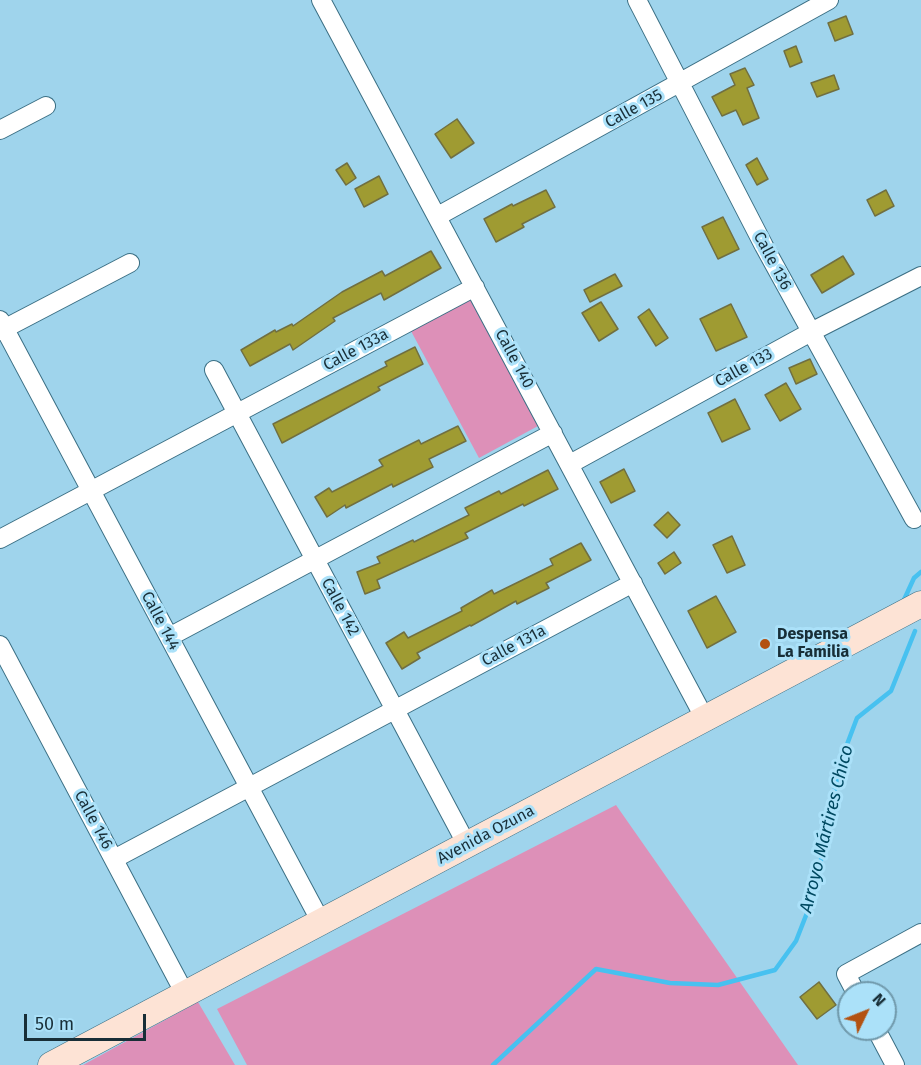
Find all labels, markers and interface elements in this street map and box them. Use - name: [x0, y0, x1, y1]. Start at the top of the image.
- street label: Calle 135: [602, 85, 666, 133]
- street label: Calle 136: [749, 229, 795, 293]
- street label: Calle 133a: [320, 325, 392, 375]
- street label: Calle 140: [491, 326, 537, 392]
- street label: Calle 133: [712, 344, 776, 392]
- street label: Calle 142: [317, 575, 363, 639]
- street label: Calle 144: [137, 588, 183, 654]
- street label: Calle 131a: [479, 621, 549, 671]
- place label: Despensa La Familia: [777, 625, 849, 663]
- marker: Despensa La Familia: [758, 637, 772, 651]
- water label: Arroyo Mártires Chico: [796, 743, 858, 915]
- street label: Calle 146: [70, 787, 116, 853]
- street label: Avenida Ozuna: [434, 801, 538, 869]
- north arrow: [837, 981, 897, 1041]
- text: N: [868, 989, 890, 1010]
- scale bar: [27, 1002, 148, 1040]
- text: 50 m: [35, 1013, 74, 1035]

